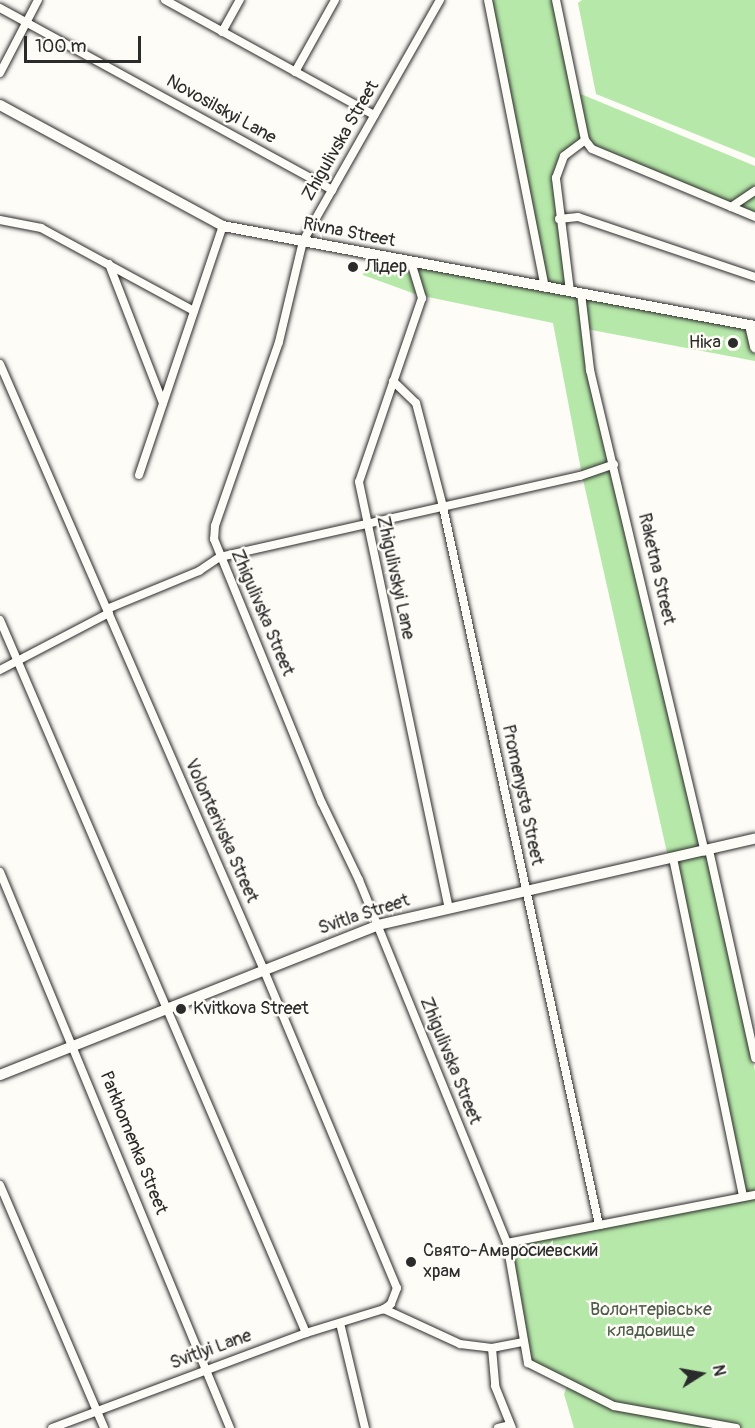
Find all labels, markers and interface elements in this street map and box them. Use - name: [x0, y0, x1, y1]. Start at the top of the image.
- scale bar: [27, 24, 144, 62]
- text: 100 m: [35, 35, 87, 58]
- street label: Novosilskyi Lane: [162, 71, 280, 149]
- street label: Zhigulivska Street: [298, 77, 384, 205]
- street label: Rivna Street: [301, 213, 397, 253]
- place label: Лідер: [365, 256, 407, 278]
- marker: Лідер: [346, 260, 360, 274]
- place label: Ніка: [689, 332, 721, 354]
- marker: Ніка: [726, 336, 740, 350]
- street label: Raketna Street: [633, 511, 679, 627]
- street label: Zhigulivskyi Lane: [371, 514, 419, 642]
- street label: Zhigulivska Street: [226, 547, 298, 679]
- street label: Promenysta Street: [497, 723, 547, 867]
- street label: Volonterivska Street: [180, 756, 262, 906]
- street label: Svitla Street: [316, 890, 412, 940]
- street label: Zhigulivska Street: [415, 994, 485, 1128]
- place label: Kvitkova Street: [193, 998, 309, 1020]
- marker: Kvitkova Street: [174, 1002, 188, 1016]
- street label: Parkhomenka Street: [94, 1068, 172, 1218]
- place label: Свято-Амвросиевский храм: [423, 1241, 598, 1284]
- marker: Свято-Амвросиевский храм: [404, 1255, 418, 1269]
- park label: Волонтерівське кладовище: [590, 1300, 712, 1342]
- street label: Svitlyi Lane: [167, 1325, 255, 1375]
- north arrow: [671, 1344, 731, 1404]
- text: N: [708, 1363, 730, 1378]

